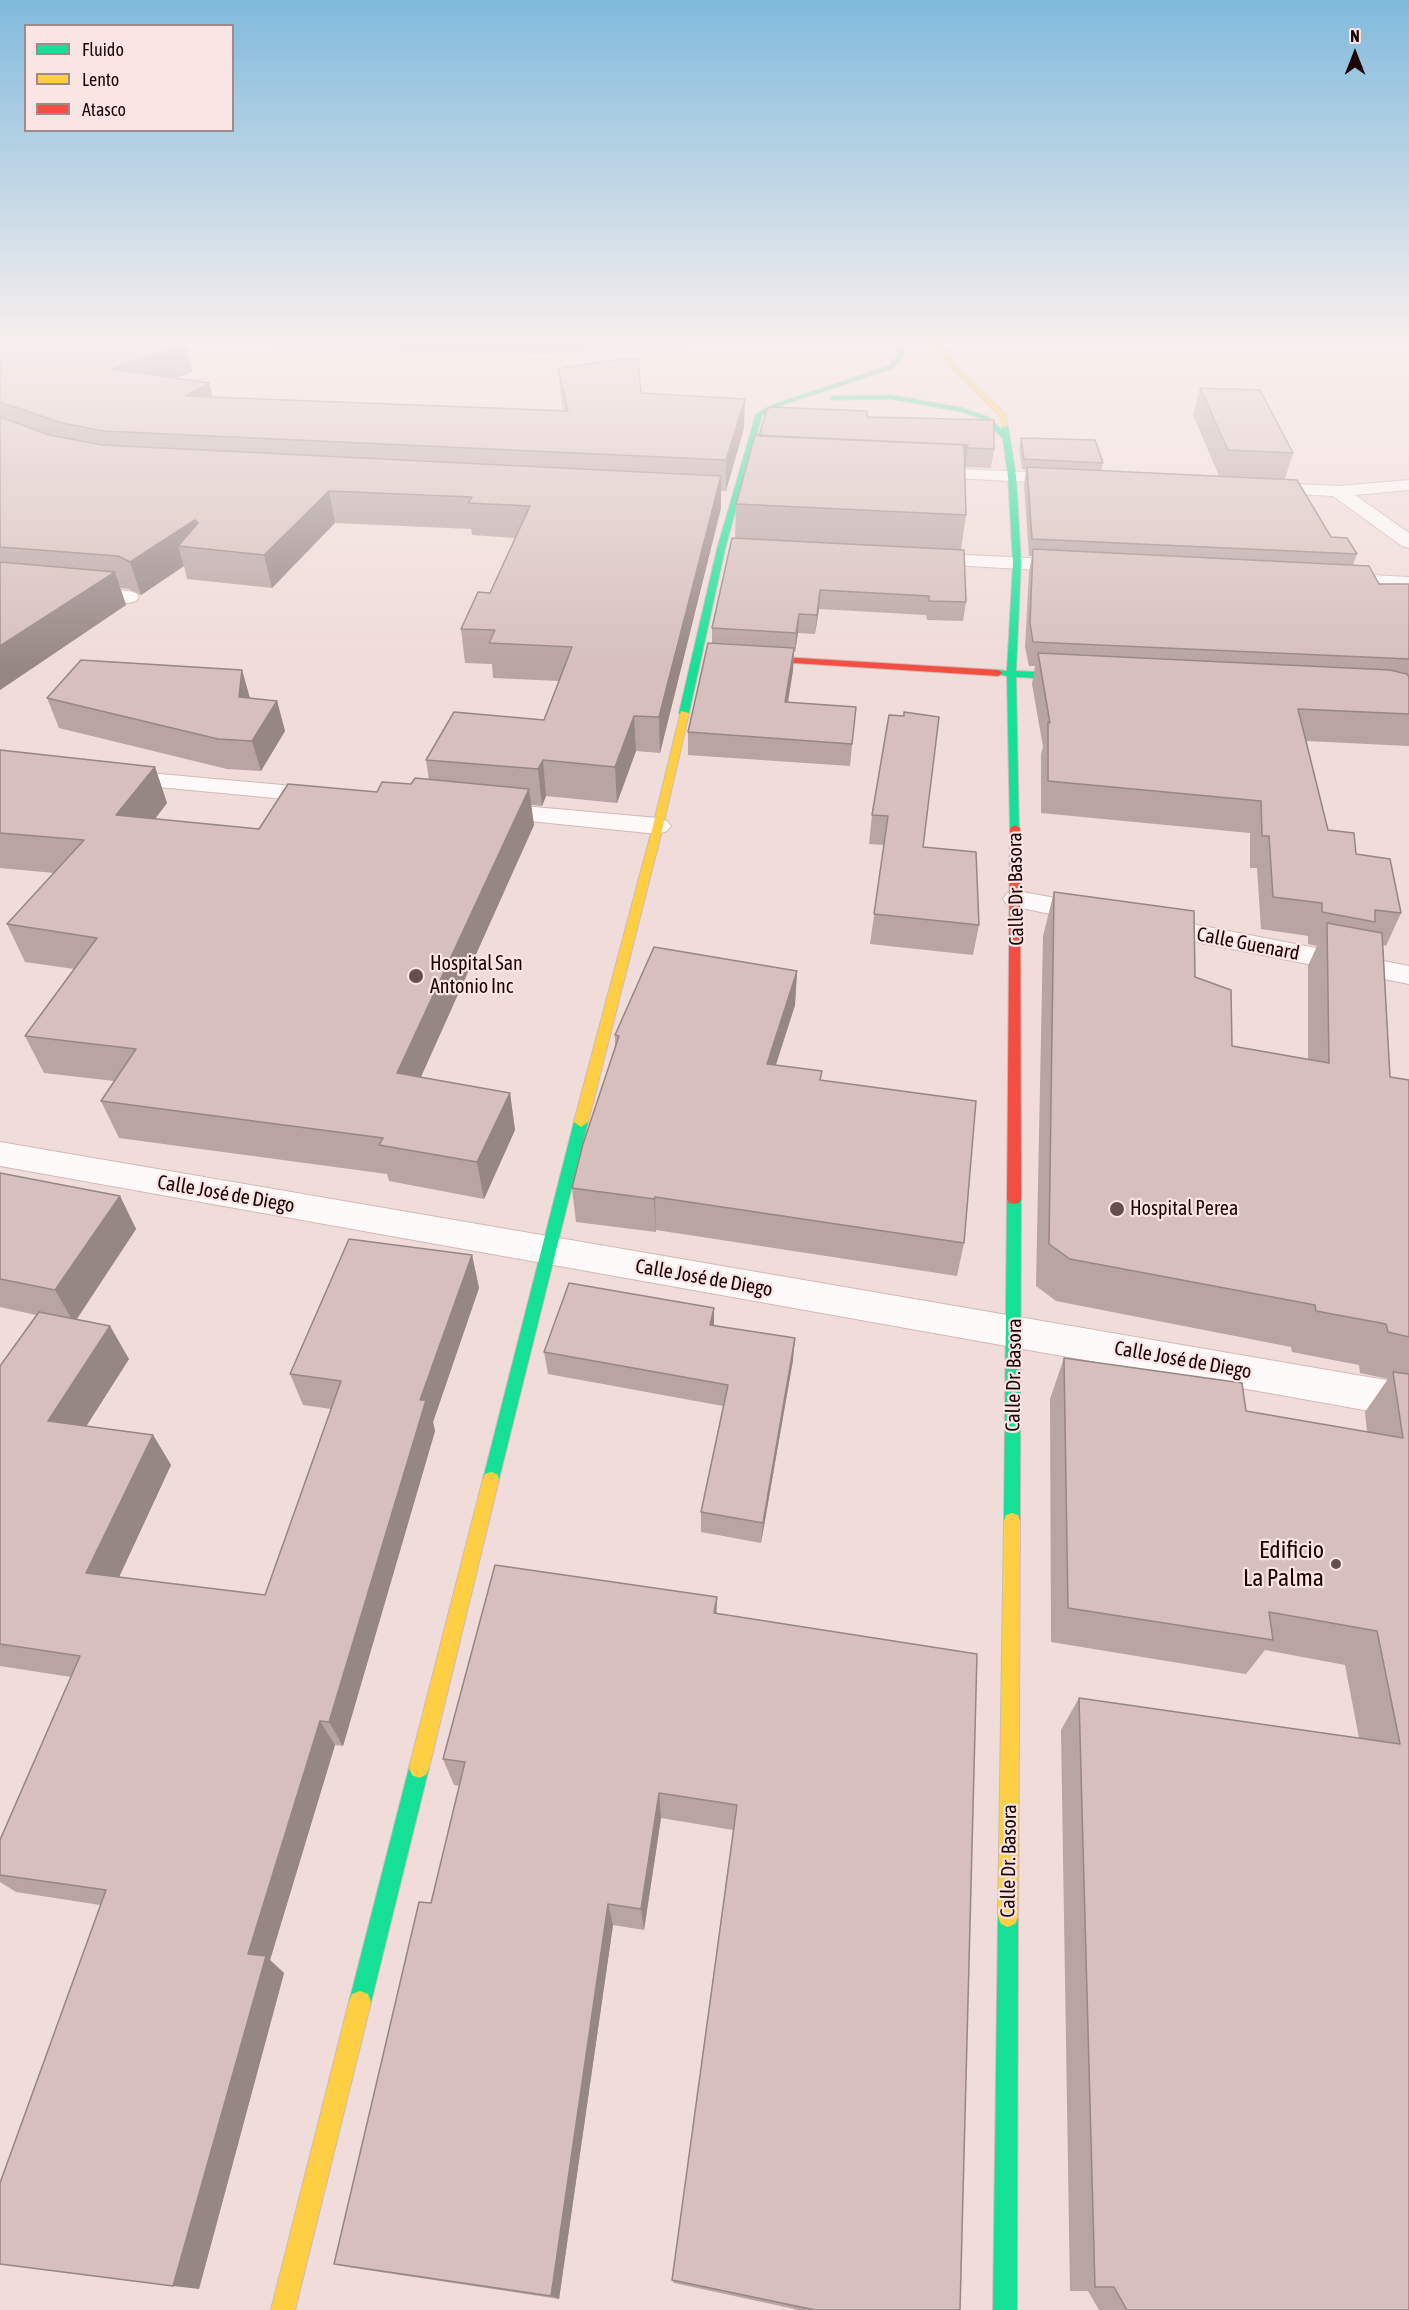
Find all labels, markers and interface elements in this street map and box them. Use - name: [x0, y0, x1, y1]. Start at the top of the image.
- legend: [24, 24, 234, 132]
- north arrow: [1325, 24, 1385, 84]
- text: N: [1350, 27, 1360, 45]
- text: Fluido: [82, 39, 124, 60]
- text: Lento: [82, 69, 119, 90]
- text: Atasco: [82, 99, 126, 120]
- street label: Calle Dr. Basora: [1003, 832, 1029, 946]
- street label: Calle Guenard: [1195, 922, 1301, 966]
- place label: Hospital San Antonio Inc: [430, 952, 523, 999]
- marker: Hospital San Antonio Inc: [407, 967, 425, 985]
- street label: Calle José de Diego: [155, 1170, 297, 1218]
- place label: Hospital Perea: [1130, 1197, 1238, 1221]
- marker: Hospital Perea: [1108, 1200, 1126, 1218]
- street label: Calle José de Diego: [633, 1254, 775, 1302]
- street label: Calle Dr. Basora: [1001, 1318, 1027, 1432]
- street label: Calle José de Diego: [1112, 1336, 1254, 1384]
- place label: Edificio La Palma: [1243, 1536, 1324, 1592]
- marker: Edificio La Palma: [1329, 1557, 1343, 1571]
- street label: Calle Dr. Basora: [996, 1804, 1022, 1918]

